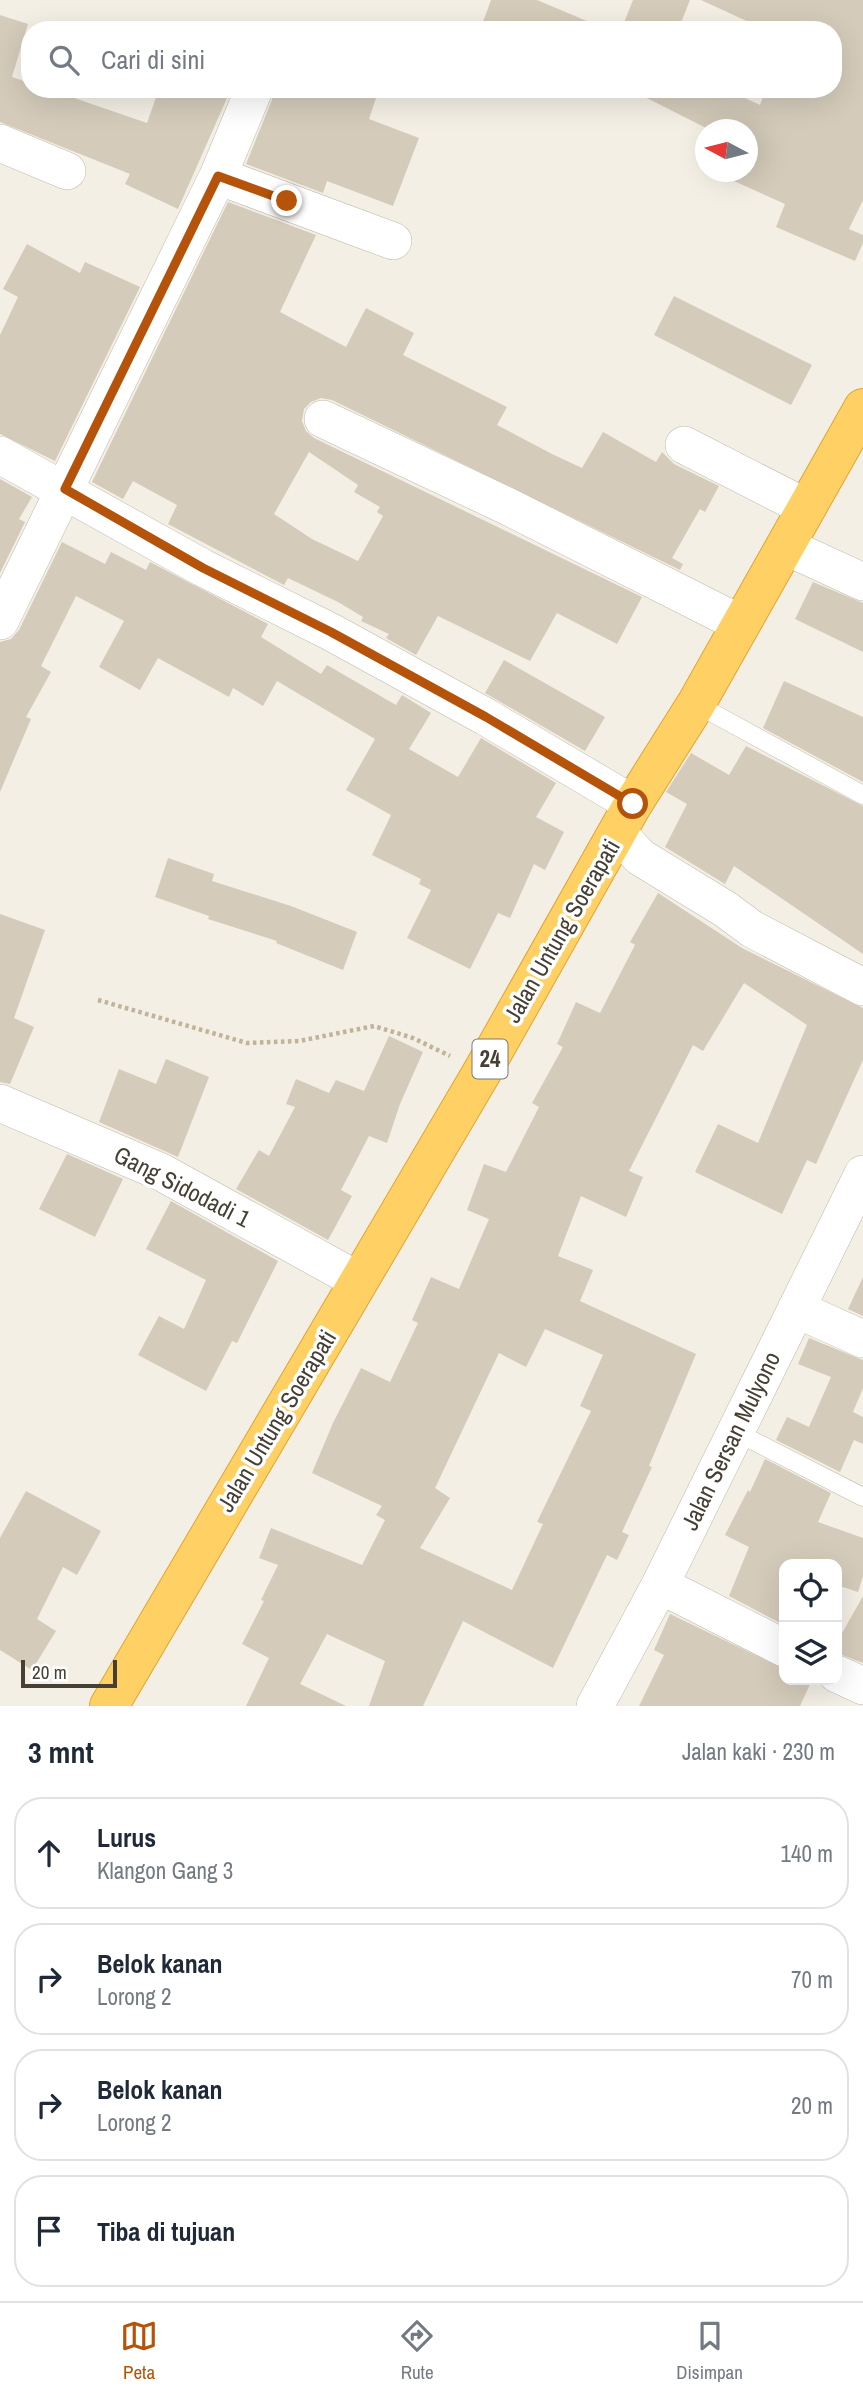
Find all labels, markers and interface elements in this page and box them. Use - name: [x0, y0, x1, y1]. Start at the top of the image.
- search box: [21, 21, 842, 98]
- icon: search: [45, 41, 83, 79]
- text: Cari di sini: [101, 42, 205, 77]
- north arrow: [695, 119, 758, 182]
- route end: [271, 185, 302, 216]
- route start: [617, 788, 648, 819]
- street label: Jalan Untung Soerapati: [496, 833, 627, 1028]
- road number: 24: [472, 1040, 508, 1078]
- street label: Gang Sidodadi 1: [109, 1138, 256, 1234]
- street label: Jalan Untung Soerapati: [209, 1324, 343, 1517]
- street label: Jalan Sersan Mulyono: [673, 1346, 787, 1535]
- map controls: [779, 1559, 842, 1685]
- button: locate: [779, 1559, 842, 1622]
- button: layers: [779, 1622, 842, 1685]
- scale bar: [21, 1657, 117, 1689]
- text: 20 m: [32, 1659, 67, 1685]
- text: 3 mnt: [28, 1732, 94, 1772]
- text: Jalan kaki · 230 m: [682, 1736, 835, 1767]
- text: Lurus: [97, 1820, 156, 1855]
- icon: ahead: [30, 1834, 68, 1872]
- text: 140 m: [781, 1838, 833, 1869]
- text: Klangon Gang 3: [97, 1855, 233, 1886]
- text: Belok kanan: [97, 1946, 223, 1981]
- icon: right: [30, 1960, 68, 1998]
- text: 70 m: [791, 1964, 833, 1995]
- text: Lorong 2: [97, 1981, 171, 2012]
- text: Belok kanan: [97, 2072, 223, 2107]
- icon: right: [30, 2086, 68, 2124]
- text: 20 m: [791, 2090, 833, 2121]
- text: Lorong 2: [97, 2107, 171, 2138]
- icon: arrive: [30, 2212, 68, 2250]
- text: Tiba di tujuan: [97, 2214, 235, 2249]
- tab: Peta: [120, 2317, 158, 2385]
- tab: Rute: [398, 2317, 436, 2385]
- tab: Disimpan: [676, 2317, 743, 2385]

